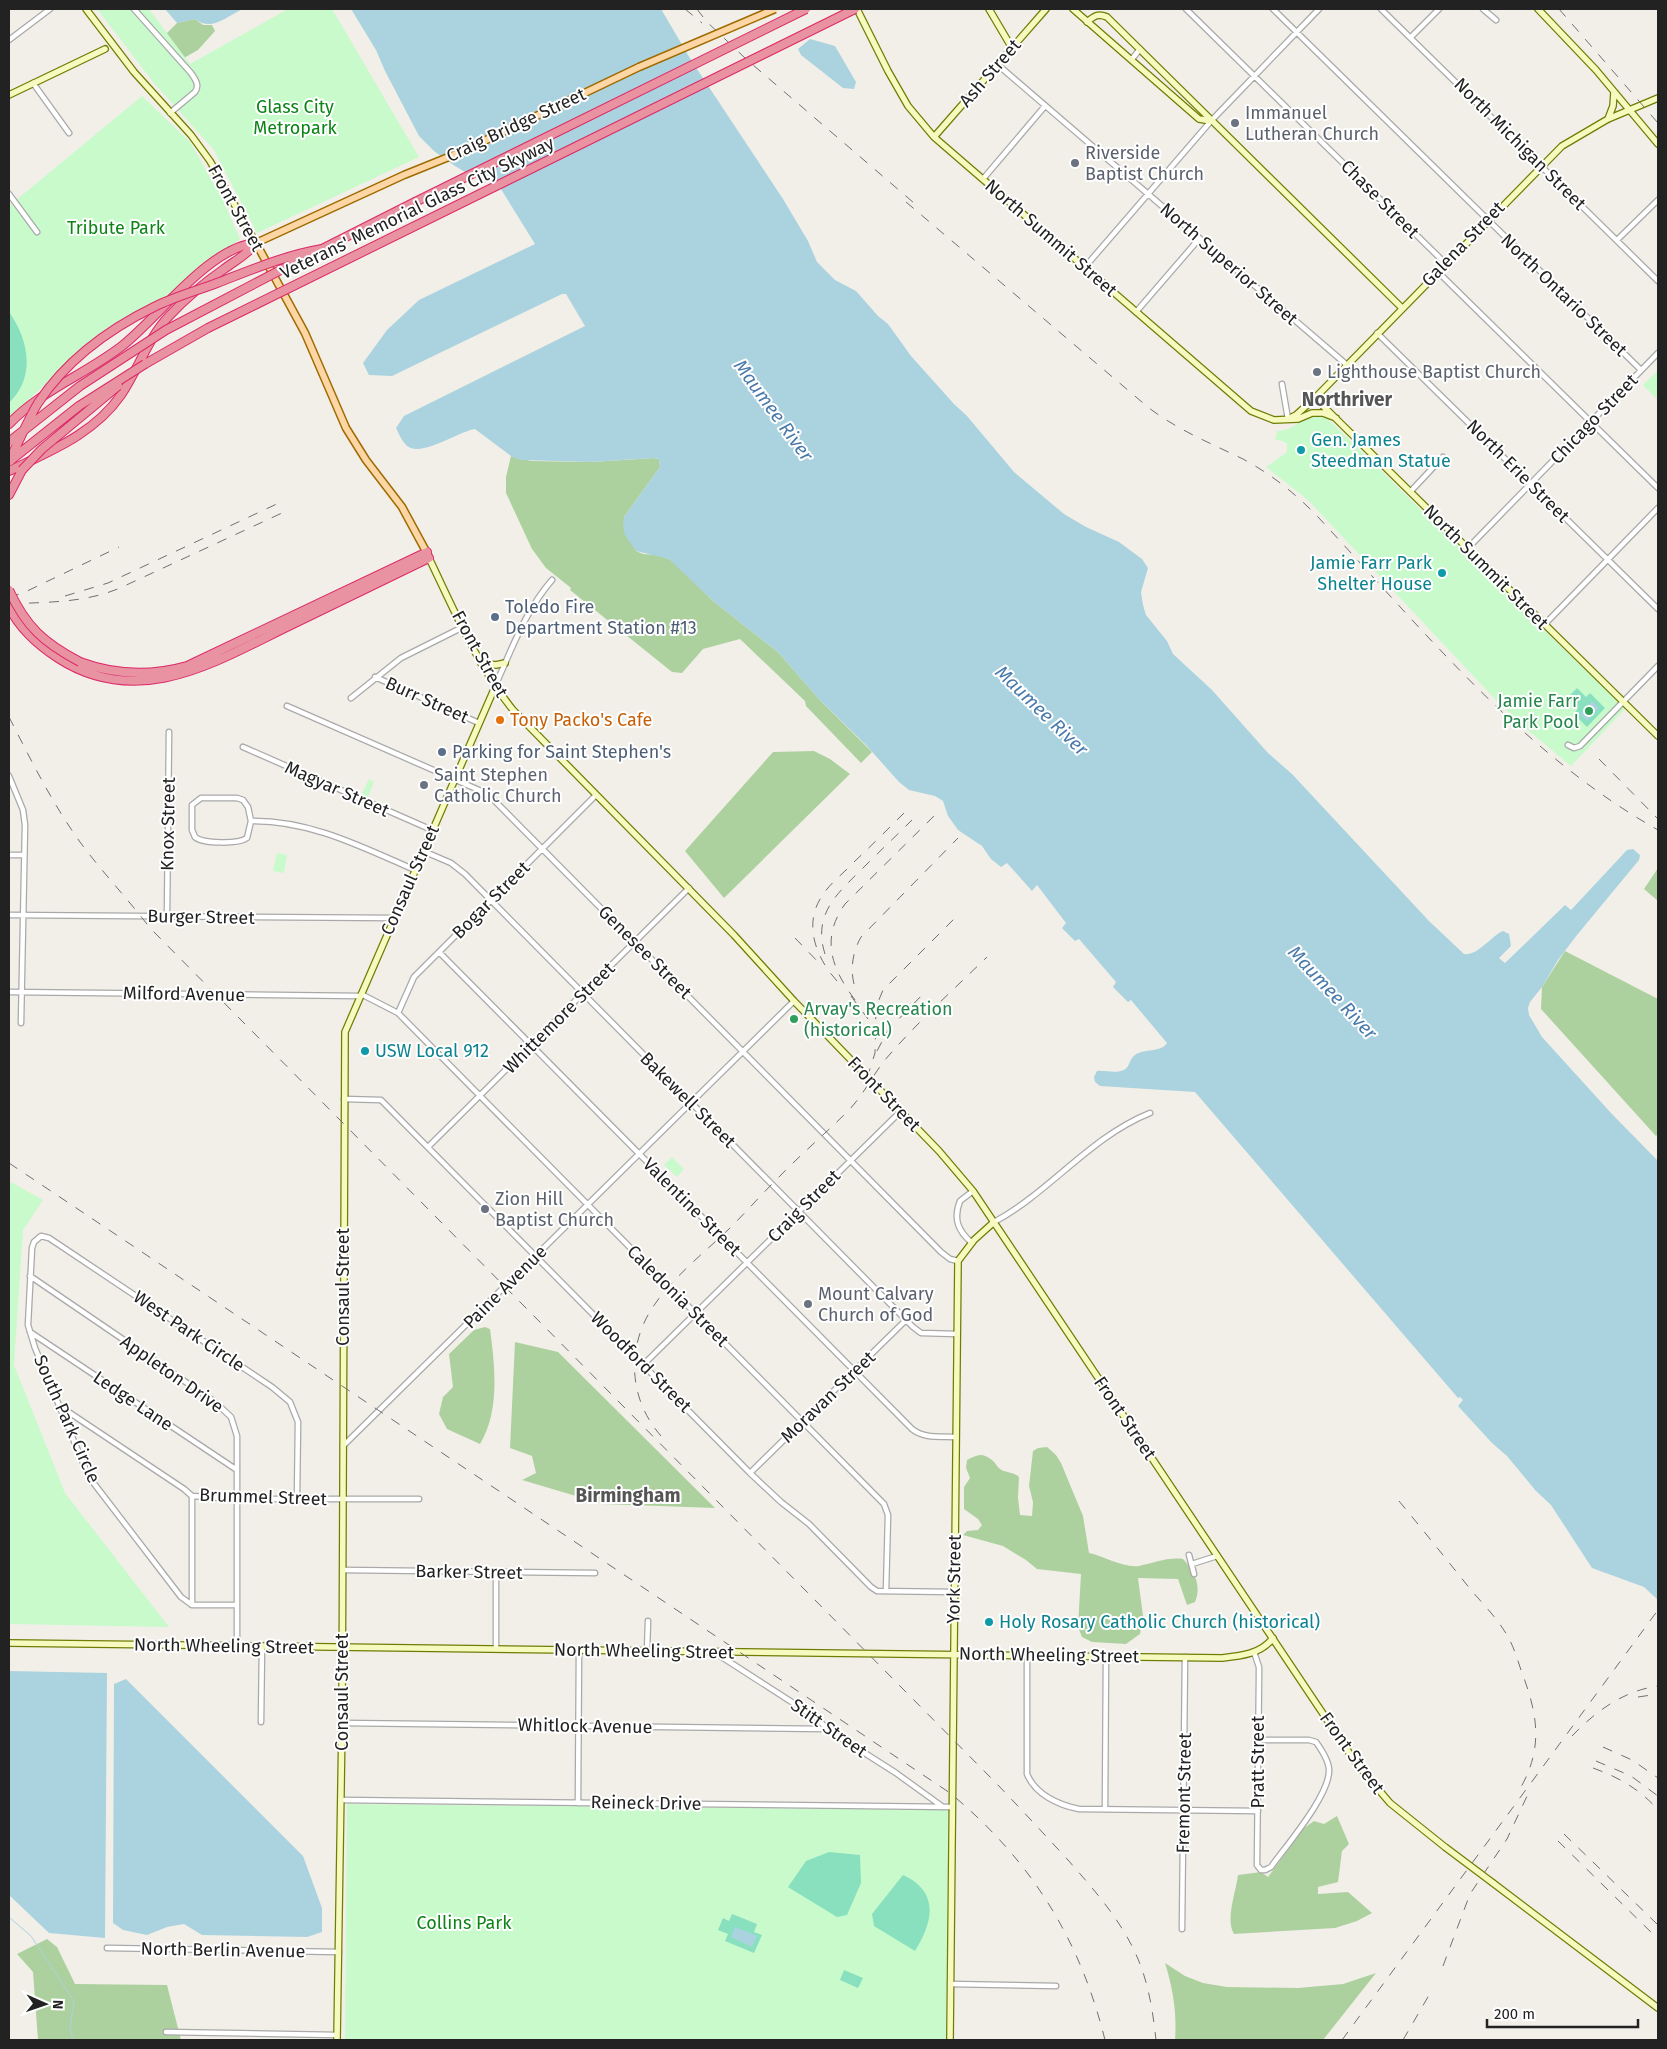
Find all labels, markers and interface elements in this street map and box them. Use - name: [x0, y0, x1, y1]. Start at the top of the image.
- street label: Ash Street: [955, 34, 1026, 111]
- street label: North Michigan Street: [1449, 73, 1591, 215]
- street label: Craig Bridge Street: [443, 83, 590, 167]
- park label: Glass City Metropark: [253, 96, 338, 139]
- place label: Immanuel Lutheran Church: [1245, 102, 1379, 145]
- marker: Immanuel Lutheran Church: [1229, 117, 1241, 129]
- street label: Veterans' Memorial Glass City Skyway: [276, 132, 558, 284]
- place label: Riverside Baptist Church: [1085, 142, 1204, 185]
- street label: Chase Street: [1336, 155, 1424, 243]
- marker: Riverside Baptist Church: [1069, 157, 1081, 169]
- street label: Front Street: [203, 161, 269, 256]
- street label: North Summit Street: [980, 175, 1122, 302]
- street label: Galena Street: [1417, 196, 1509, 291]
- street label: North Superior Street: [1156, 198, 1303, 330]
- park label: Tribute Park: [67, 217, 166, 239]
- street label: North Ontario Street: [1496, 229, 1632, 361]
- water label: Maumee River: [729, 355, 819, 466]
- place label: Lighthouse Baptist Church: [1327, 361, 1541, 383]
- marker: Lighthouse Baptist Church: [1311, 366, 1323, 378]
- street label: Chicago Street: [1546, 369, 1643, 469]
- district label: Northriver: [1302, 388, 1393, 411]
- street label: North Erie Street: [1462, 415, 1574, 527]
- place label: Gen. James Steedman Statue: [1311, 429, 1451, 472]
- marker: Gen. James Steedman Statue: [1295, 444, 1307, 456]
- street label: North Summit Street: [1419, 500, 1553, 634]
- place label: Jamie Farr Park Shelter House: [1310, 552, 1433, 595]
- marker: Jamie Farr Park Shelter House: [1436, 567, 1448, 579]
- place label: Toledo Fire Department Station #13: [505, 596, 697, 639]
- street label: Front Street: [447, 607, 513, 702]
- marker: Toledo Fire Department Station #13: [489, 611, 501, 623]
- water label: Maumee River: [991, 660, 1093, 761]
- street label: Burr Street: [382, 672, 473, 728]
- place label: Jamie Farr Park Pool: [1497, 690, 1579, 733]
- marker: Jamie Farr Park Pool: [1583, 705, 1595, 717]
- place label: Tony Packo's Cafe: [510, 709, 652, 731]
- marker: Tony Packo's Cafe: [494, 714, 506, 726]
- place label: Parking for Saint Stephen's: [452, 741, 671, 763]
- marker: Parking for Saint Stephen's: [436, 746, 448, 758]
- street label: Magyar Street: [281, 756, 393, 822]
- place label: Saint Stephen Catholic Church: [434, 764, 561, 807]
- street label: Knox Street: [156, 776, 180, 871]
- marker: Saint Stephen Catholic Church: [418, 779, 430, 791]
- street label: Consaul Street: [376, 821, 444, 938]
- street label: Bogar Street: [448, 856, 535, 943]
- street label: Genesee Street: [594, 901, 697, 1004]
- street label: Burger Street: [147, 905, 255, 929]
- water label: Maumee River: [1283, 941, 1382, 1045]
- street label: Whittemore Street: [499, 957, 620, 1078]
- street label: Milford Avenue: [123, 982, 245, 1006]
- place label: Arvay's Recreation (historical): [804, 998, 953, 1041]
- marker: Arvay's Recreation (historical): [788, 1013, 800, 1025]
- place label: USW Local 912: [375, 1040, 489, 1062]
- marker: USW Local 912: [359, 1045, 371, 1057]
- street label: Bakewell Street: [636, 1048, 741, 1153]
- street label: Front Street: [843, 1052, 926, 1136]
- street label: Valentine Street: [638, 1153, 746, 1261]
- street label: Craig Street: [763, 1165, 845, 1247]
- place label: Zion Hill Baptist Church: [495, 1188, 614, 1231]
- marker: Zion Hill Baptist Church: [479, 1203, 491, 1215]
- street label: Consaul Street: [332, 1227, 354, 1346]
- street label: Paine Avenue: [459, 1241, 551, 1333]
- street label: Caledonia Street: [623, 1241, 734, 1352]
- place label: Mount Calvary Church of God: [818, 1283, 934, 1326]
- street label: West Park Circle: [129, 1286, 249, 1376]
- marker: Mount Calvary Church of God: [802, 1298, 814, 1310]
- street label: Woodford Street: [586, 1307, 696, 1417]
- street label: Appleton Drive: [116, 1330, 228, 1418]
- street label: Moravan Street: [776, 1346, 880, 1448]
- street label: South Park Circle: [29, 1351, 105, 1487]
- street label: Ledge Lane: [89, 1366, 177, 1436]
- street label: Front Street: [1089, 1372, 1161, 1464]
- street label: Brummel Street: [199, 1484, 328, 1510]
- district label: Birmingham: [576, 1484, 680, 1507]
- street label: York Street: [942, 1534, 966, 1624]
- street label: Barker Street: [415, 1560, 523, 1584]
- place label: Holy Rosary Catholic Church (historical): [999, 1611, 1320, 1633]
- marker: Holy Rosary Catholic Church (historical): [983, 1616, 995, 1628]
- street label: Consaul Street: [331, 1632, 353, 1751]
- street label: North Wheeling Street: [134, 1633, 315, 1659]
- street label: North Wheeling Street: [554, 1638, 735, 1664]
- street label: North Wheeling Street: [959, 1642, 1140, 1668]
- street label: Stitt Street: [787, 1694, 872, 1763]
- street label: Front Street: [1315, 1708, 1389, 1799]
- street label: Whitlock Avenue: [517, 1714, 653, 1738]
- street label: Pratt Street: [1247, 1715, 1269, 1808]
- street label: Fremont Street: [1172, 1732, 1196, 1854]
- street label: Reineck Drive: [590, 1791, 702, 1815]
- park label: Collins Park: [416, 1912, 512, 1934]
- street label: North Berlin Avenue: [140, 1938, 306, 1962]
- north arrow: [20, 1979, 70, 2029]
- scale bar: [1487, 1996, 1638, 2028]
- text: N: [49, 1999, 66, 2009]
- text: 200 m: [1494, 2005, 1535, 2023]

